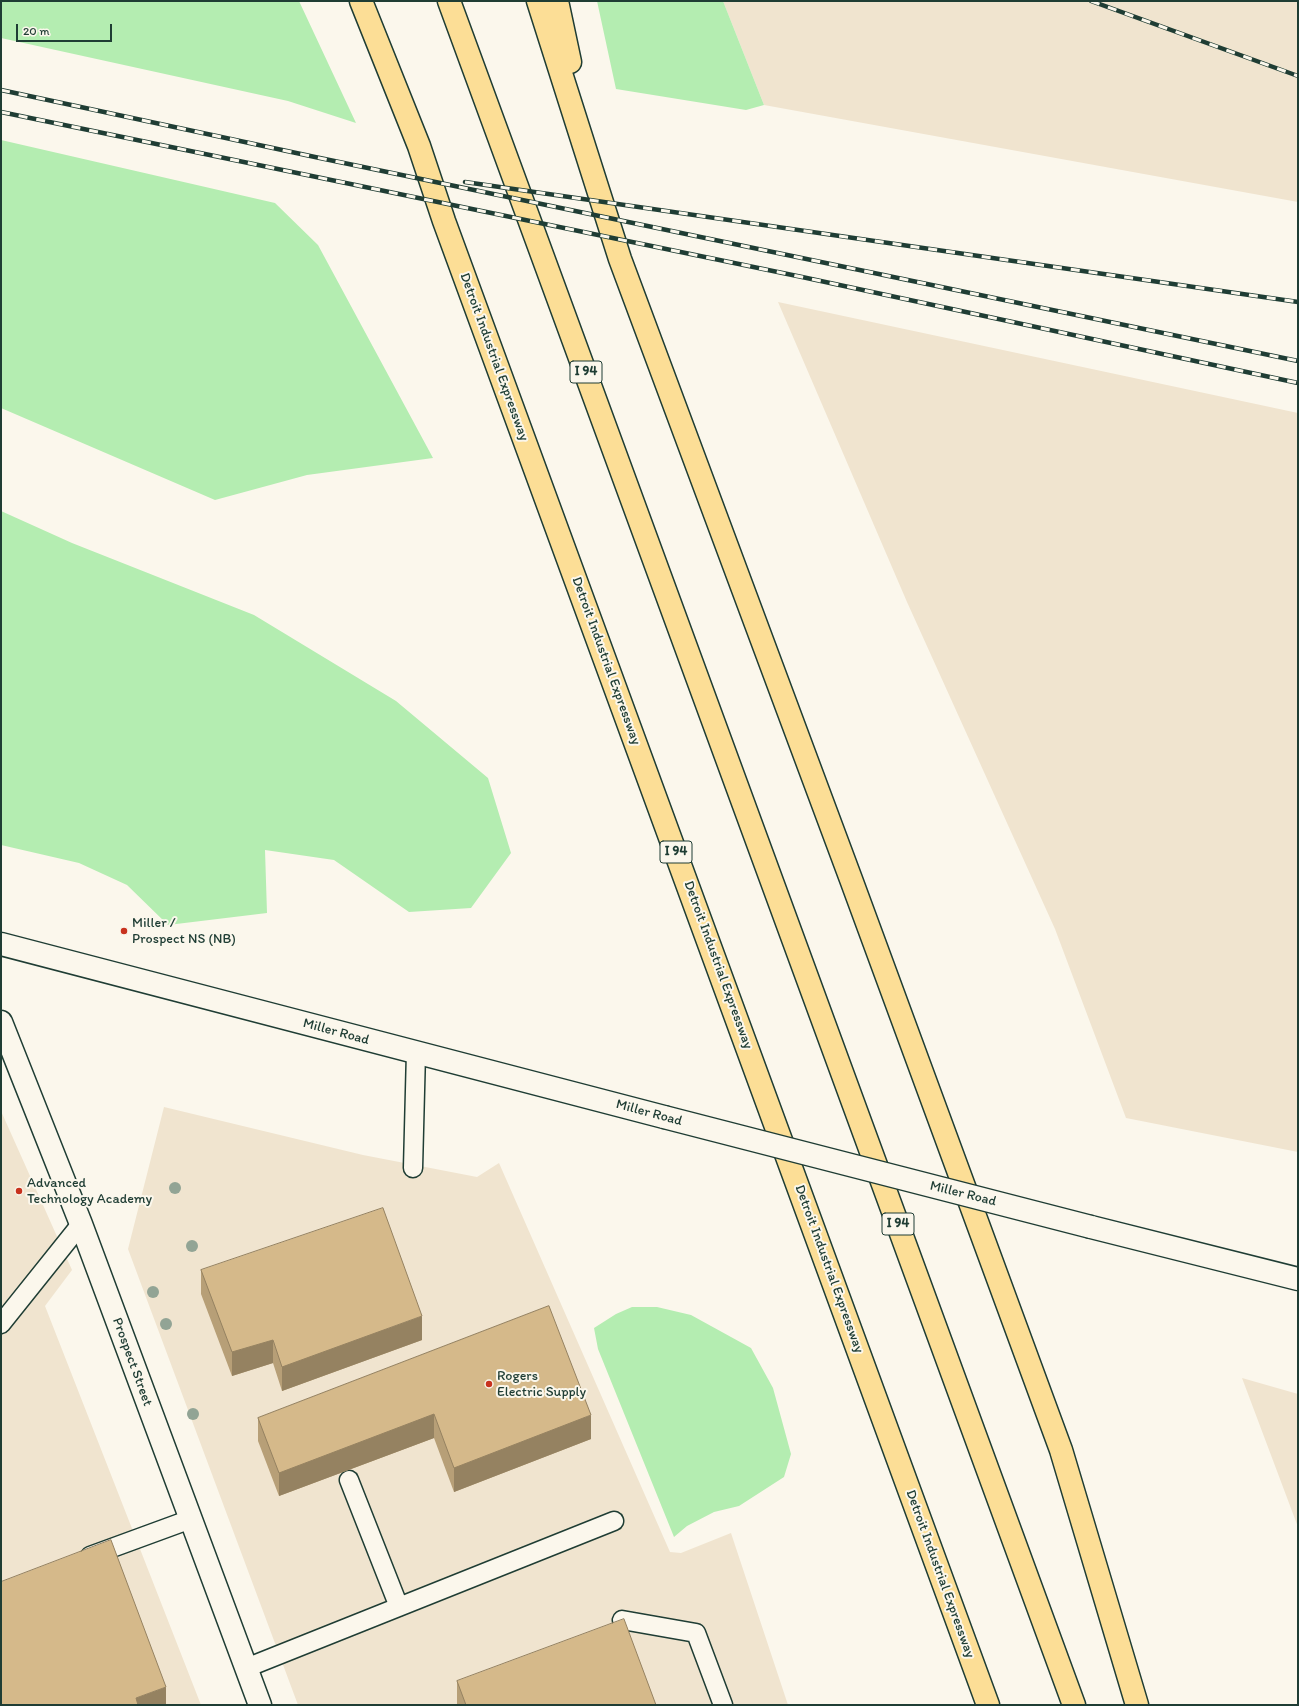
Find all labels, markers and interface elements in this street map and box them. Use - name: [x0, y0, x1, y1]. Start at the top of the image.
- scale bar: [18, 16, 114, 42]
- text: 20 m: [23, 24, 50, 38]
- street label: Detroit Industrial Expressway: [456, 271, 532, 443]
- road number: I 94: [570, 361, 602, 383]
- street label: Detroit Industrial Expressway: [568, 575, 644, 747]
- road number: I 94: [660, 841, 692, 863]
- street label: Detroit Industrial Expressway: [680, 879, 756, 1051]
- place label: Miller / Prospect NS (NB): [132, 915, 236, 948]
- marker: Miller / Prospect NS (NB): [119, 926, 129, 936]
- street label: Miller Road: [301, 1015, 371, 1049]
- street label: Miller Road: [614, 1096, 684, 1130]
- place label: Advanced Technology Academy: [27, 1175, 152, 1208]
- street label: Miller Road: [928, 1178, 998, 1210]
- street label: Detroit Industrial Expressway: [791, 1183, 867, 1355]
- marker: Advanced Technology Academy: [14, 1186, 24, 1196]
- road number: I 94: [882, 1213, 914, 1235]
- street label: Prospect Street: [108, 1315, 156, 1409]
- place label: Rogers Electric Supply: [497, 1368, 586, 1400]
- marker: Rogers Electric Supply: [484, 1379, 494, 1389]
- street label: Detroit Industrial Expressway: [902, 1488, 978, 1660]

